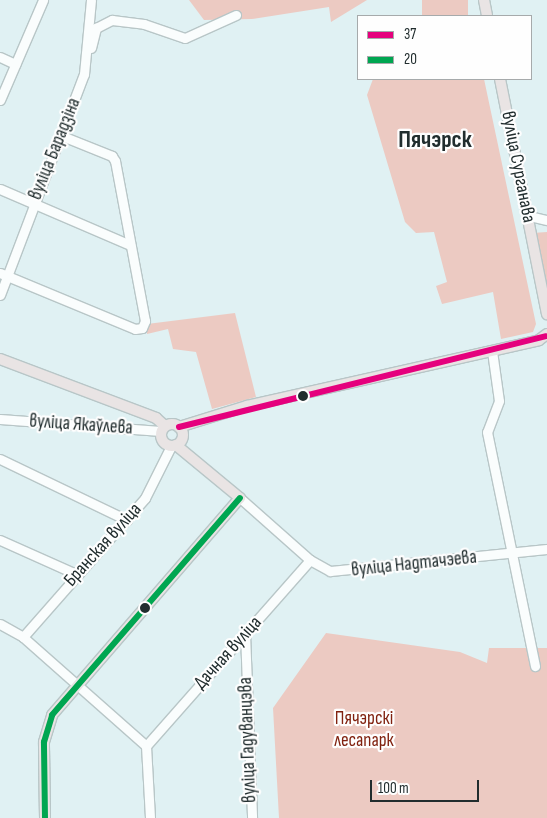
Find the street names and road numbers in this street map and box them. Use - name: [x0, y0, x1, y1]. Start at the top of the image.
- street label: вуліца Барадзіна: [24, 95, 86, 203]
- street label: вуліца Сурганава: [496, 109, 540, 225]
- street label: вуліца Якаўлева: [29, 410, 133, 440]
- street label: Бранская вуліца: [60, 499, 146, 591]
- street label: вуліца Надтачэева: [350, 546, 478, 582]
- street label: Дачная вуліца: [189, 612, 267, 694]
- street label: вуліца Гадуванцэва: [234, 677, 262, 803]

